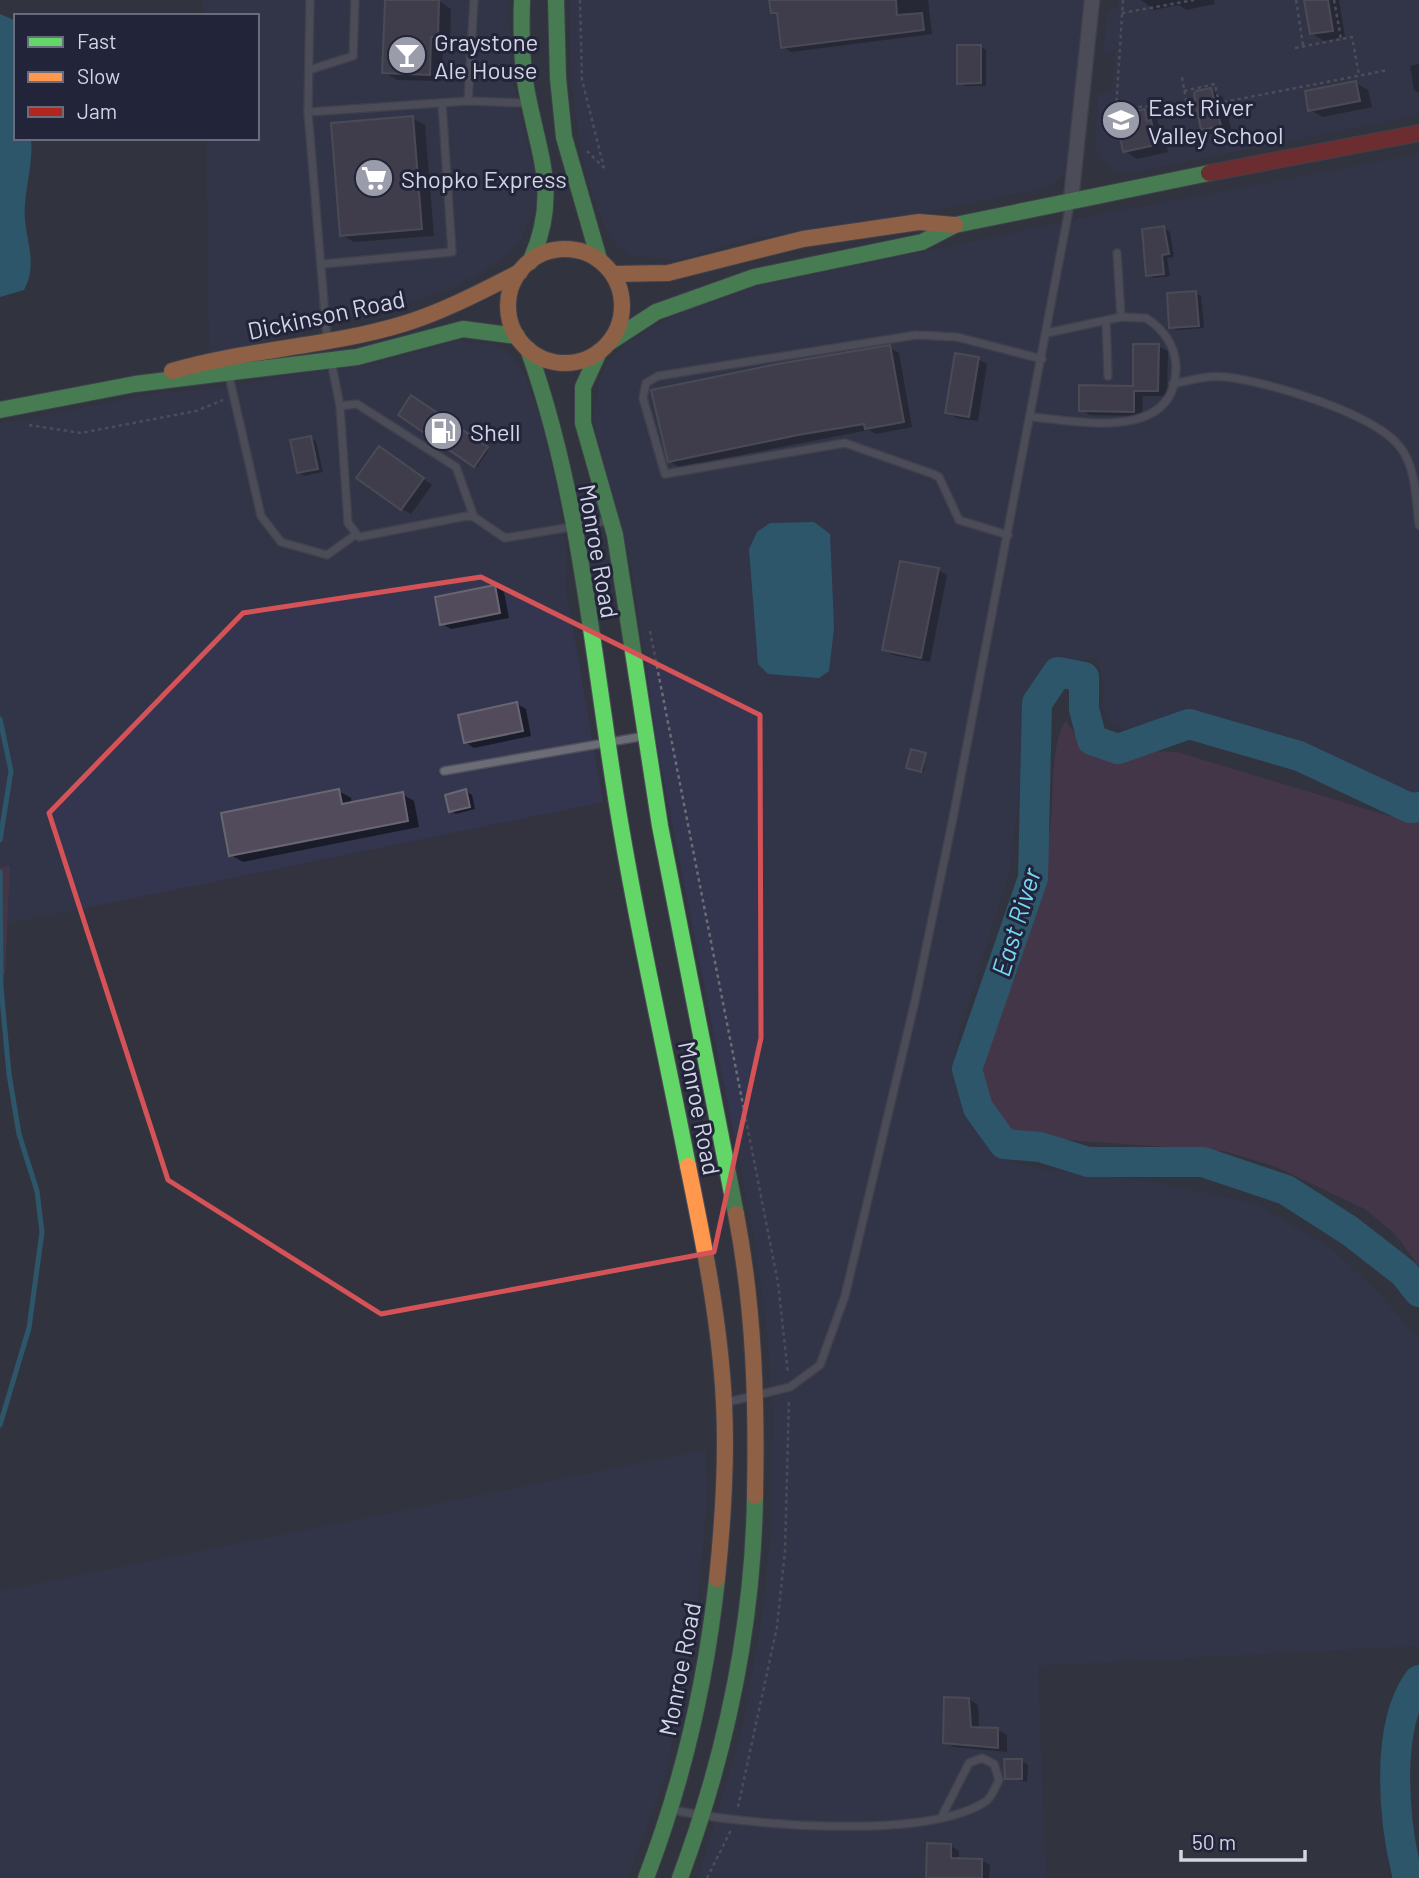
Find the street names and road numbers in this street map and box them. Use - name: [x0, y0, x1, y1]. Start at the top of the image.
- street label: Dickinson Road: [245, 283, 407, 345]
- street label: Monroe Road: [573, 482, 625, 620]
- street label: Monroe Road: [673, 1039, 727, 1177]
- street label: Monroe Road: [652, 1600, 706, 1738]

